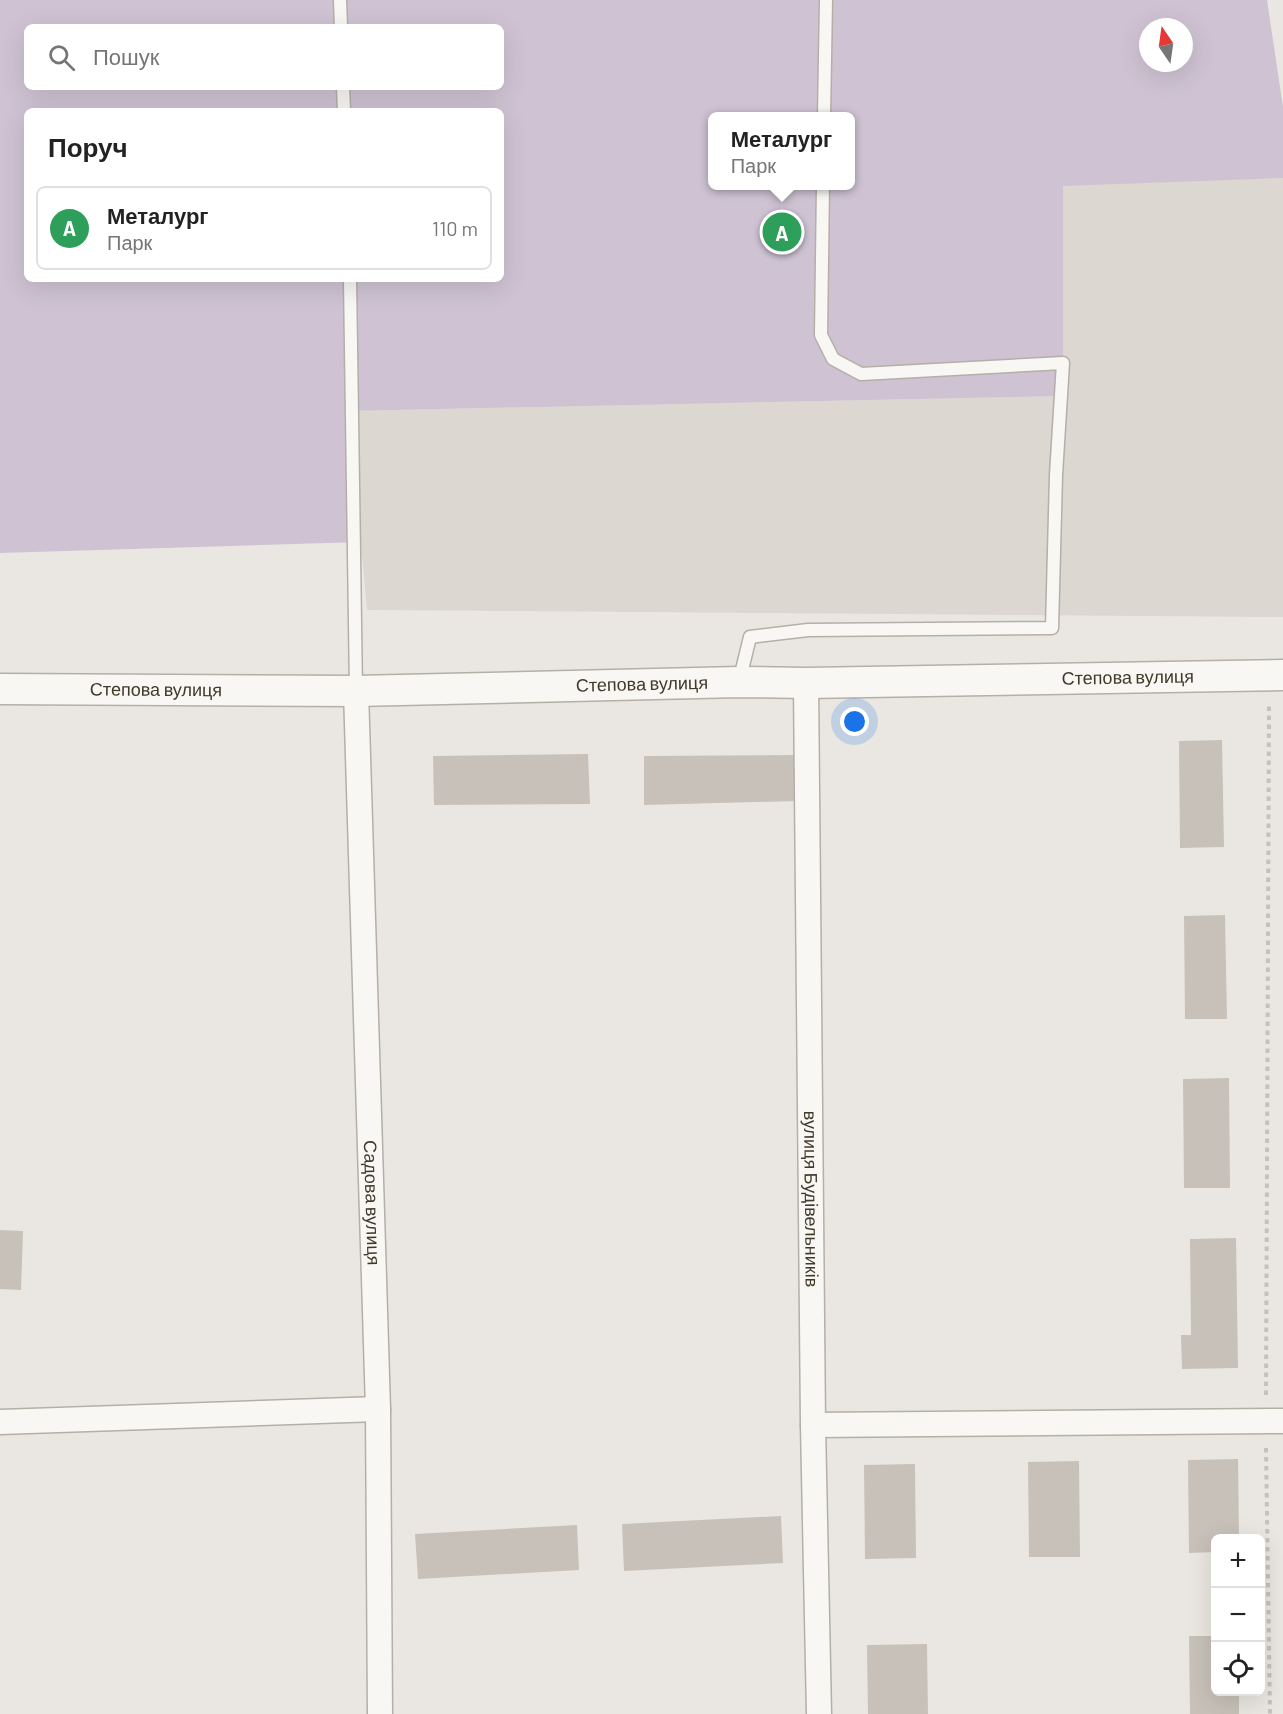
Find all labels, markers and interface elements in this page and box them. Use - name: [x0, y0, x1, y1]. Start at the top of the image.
- north arrow: [1139, 18, 1193, 72]
- search box: [24, 24, 504, 90]
- icon: search: [45, 41, 78, 74]
- text: Пошук: [93, 43, 159, 69]
- popup: [708, 112, 855, 190]
- text: Металург: [731, 125, 832, 151]
- text: Поруч: [48, 131, 128, 162]
- text: Парк: [731, 153, 776, 177]
- text: Металург: [107, 202, 209, 228]
- pin: A: [762, 210, 802, 254]
- text: A: [63, 216, 76, 240]
- text: 110 m: [432, 216, 478, 240]
- text: Парк: [107, 230, 152, 254]
- street label: Степова вулиця: [1062, 664, 1194, 689]
- street label: Степова вулиця: [576, 671, 708, 696]
- street label: Степова вулиця: [90, 678, 222, 700]
- your location: [840, 707, 869, 736]
- street label: вулиця Будівельників: [800, 1111, 824, 1287]
- street label: Садова вулиця: [360, 1140, 386, 1266]
- map controls: [1211, 1534, 1265, 1696]
- button: +: [1211, 1534, 1265, 1588]
- button: −: [1211, 1588, 1265, 1642]
- button: locate: [1211, 1642, 1265, 1696]

